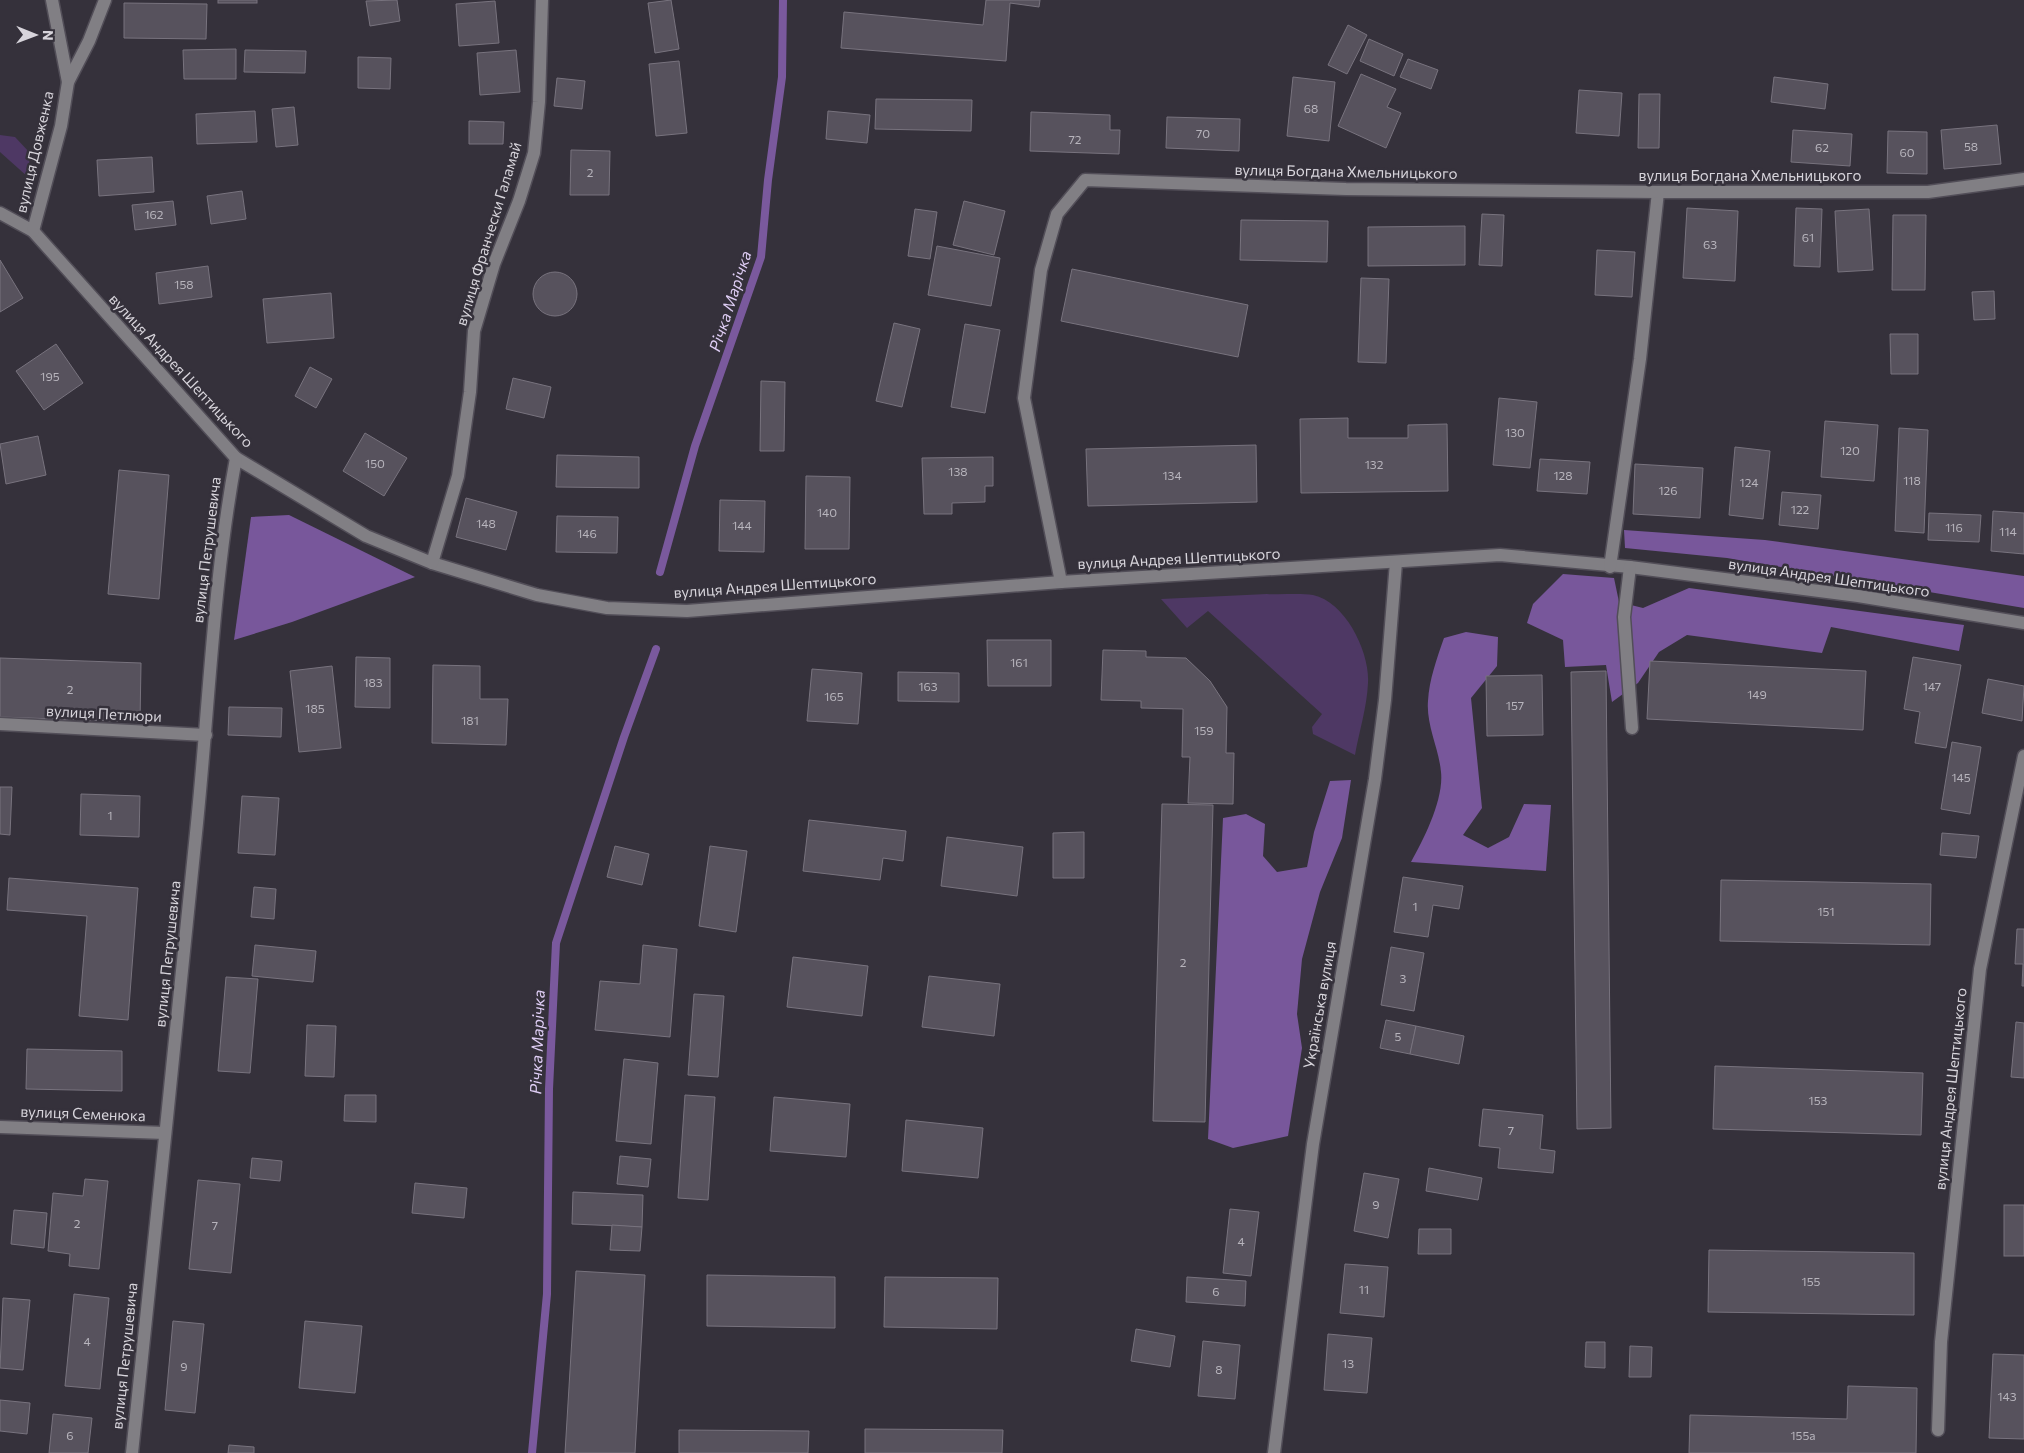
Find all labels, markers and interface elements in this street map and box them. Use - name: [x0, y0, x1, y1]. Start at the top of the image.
- north arrow: [10, 10, 60, 60]
- text: N: [40, 30, 57, 41]
- street label: вулиця Довженка: [11, 89, 57, 214]
- house number: 68: [1304, 101, 1318, 115]
- house number: 70: [1196, 126, 1210, 140]
- house number: 72: [1069, 132, 1082, 146]
- house number: 58: [1964, 139, 1978, 153]
- street label: вулиця Франчески Галамай: [452, 140, 525, 328]
- house number: 62: [1815, 140, 1829, 154]
- house number: 60: [1899, 145, 1915, 159]
- street label: вулиця Богдана Хмельницького: [1234, 160, 1458, 182]
- house number: 2: [587, 165, 594, 179]
- street label: вулиця Богдана Хмельницького: [1638, 166, 1862, 184]
- house number: 162: [144, 207, 164, 221]
- house number: 61: [1802, 230, 1814, 244]
- house number: 63: [1703, 237, 1717, 251]
- water label: Річка Марічка: [704, 248, 755, 354]
- house number: 158: [174, 277, 194, 291]
- street label: вулиця Андрея Шептицького: [106, 290, 258, 451]
- house number: 195: [40, 369, 60, 383]
- house number: 130: [1505, 425, 1525, 439]
- house number: 120: [1840, 443, 1860, 457]
- house number: 150: [365, 456, 385, 470]
- house number: 132: [1365, 457, 1384, 471]
- house number: 138: [948, 464, 968, 478]
- house number: 134: [1162, 468, 1182, 482]
- house number: 128: [1553, 468, 1573, 482]
- house number: 118: [1903, 473, 1921, 487]
- house number: 124: [1740, 475, 1758, 489]
- street label: вулиця Петрушевича: [188, 476, 224, 624]
- house number: 126: [1658, 483, 1678, 497]
- house number: 122: [1791, 502, 1810, 516]
- house number: 140: [817, 505, 837, 519]
- house number: 148: [476, 516, 496, 530]
- house number: 144: [732, 518, 752, 532]
- house number: 116: [1945, 520, 1963, 534]
- house number: 114: [1999, 524, 2017, 538]
- house number: 146: [577, 526, 597, 540]
- street label: вулиця Андрея Шептицького: [1077, 544, 1281, 572]
- street label: вулиця Андрея Шептицького: [1727, 554, 1931, 600]
- street label: вулиця Андрея Шептицького: [673, 569, 877, 601]
- house number: 161: [1010, 655, 1028, 669]
- house number: 183: [363, 675, 383, 689]
- house number: 163: [918, 679, 938, 693]
- house number: 147: [1923, 679, 1941, 693]
- house number: 2: [67, 682, 74, 696]
- house number: 149: [1747, 687, 1767, 701]
- house number: 165: [824, 689, 844, 703]
- house number: 157: [1506, 698, 1524, 712]
- street label: вулиця Петлюри: [46, 701, 162, 725]
- house number: 185: [305, 701, 325, 715]
- house number: 181: [461, 713, 479, 727]
- house number: 159: [1194, 723, 1214, 737]
- house number: 145: [1951, 770, 1971, 784]
- house number: 1: [107, 808, 113, 822]
- street label: вулиця Петрушевича: [150, 880, 184, 1028]
- house number: 1: [1412, 899, 1418, 913]
- house number: 151: [1817, 904, 1835, 918]
- street label: Українська вулиця: [1299, 940, 1339, 1070]
- house number: 2: [1180, 955, 1187, 969]
- house number: 3: [1400, 971, 1407, 985]
- street label: вулиця Андрея Шептицького: [1930, 987, 1970, 1191]
- water label: Річка Марічка: [525, 989, 548, 1095]
- house number: 5: [1395, 1029, 1402, 1043]
- house number: 153: [1809, 1093, 1828, 1107]
- street label: вулиця Семенюка: [20, 1102, 146, 1124]
- house number: 7: [1508, 1123, 1514, 1137]
- house number: 9: [1372, 1197, 1380, 1211]
- house number: 2: [74, 1216, 81, 1230]
- house number: 7: [212, 1218, 218, 1232]
- house number: 4: [1237, 1234, 1245, 1248]
- house number: 155: [1802, 1274, 1821, 1288]
- street label: вулиця Петрушевича: [107, 1282, 141, 1430]
- house number: 11: [1359, 1282, 1369, 1296]
- house number: 6: [1212, 1284, 1220, 1298]
- house number: 4: [83, 1334, 91, 1348]
- house number: 13: [1342, 1356, 1354, 1370]
- house number: 9: [180, 1359, 188, 1373]
- house number: 8: [1215, 1362, 1223, 1376]
- house number: 143: [1997, 1389, 2017, 1403]
- house number: 6: [66, 1428, 74, 1442]
- house number: 155а: [1790, 1428, 1816, 1442]

